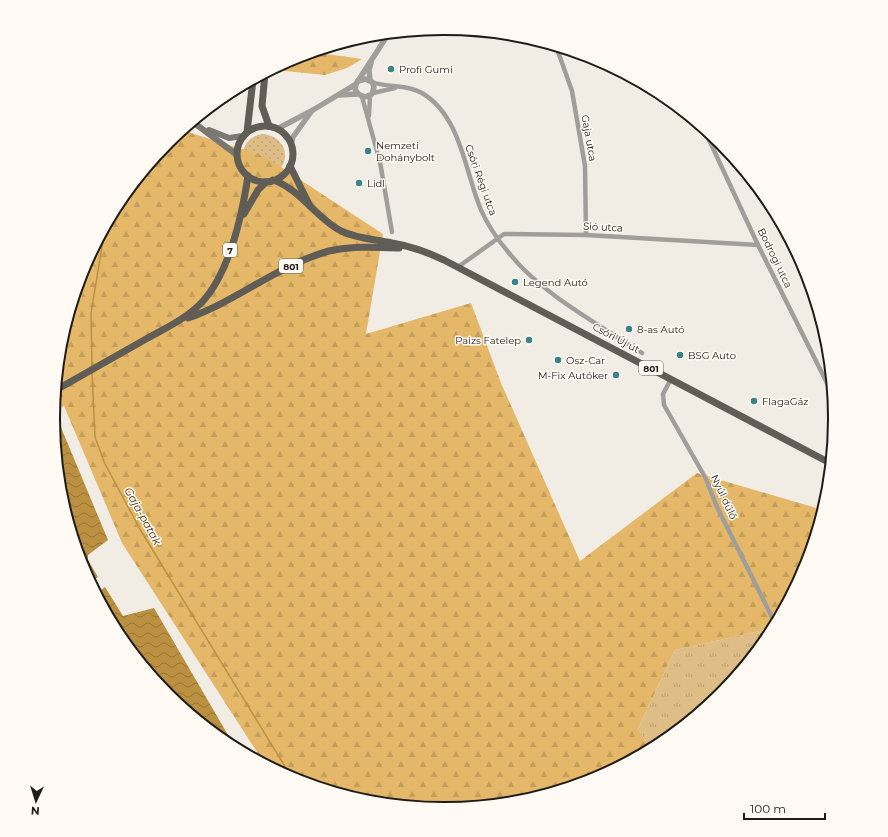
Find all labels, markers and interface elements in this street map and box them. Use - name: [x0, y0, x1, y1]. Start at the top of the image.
- place label: Profi Gumi: [399, 63, 453, 76]
- marker: Profi Gumi: [386, 64, 396, 74]
- street label: Gaja utca: [579, 114, 599, 162]
- place label: Nemzeti Dohánybolt: [376, 139, 435, 164]
- street label: Csóri Régi utca: [462, 143, 500, 217]
- marker: Nemzeti Dohánybolt: [363, 146, 373, 156]
- place label: Lidl: [367, 177, 385, 190]
- marker: Lidl: [354, 178, 364, 188]
- street label: Sió utca: [583, 219, 623, 235]
- street label: Bodrogi utca: [755, 226, 795, 290]
- road number: 7: [223, 243, 237, 257]
- road number: 801: [279, 259, 303, 273]
- place label: Legend Autó: [523, 276, 588, 289]
- marker: Legend Autó: [510, 277, 520, 287]
- street label: Csóri Új út: [590, 320, 642, 356]
- place label: 8-as Autó: [637, 323, 685, 336]
- marker: 8-as Autó: [624, 324, 634, 334]
- place label: Paizs Fatelep: [455, 334, 521, 347]
- marker: Paizs Fatelep: [524, 335, 534, 345]
- place label: BSG Auto: [688, 349, 736, 362]
- marker: BSG Auto: [675, 350, 685, 360]
- place label: Osz-Car: [566, 354, 605, 367]
- marker: Osz-Car: [553, 355, 563, 365]
- road number: 801: [639, 361, 663, 375]
- place label: M-Fix Autóker: [538, 369, 608, 382]
- marker: M-Fix Autóker: [611, 370, 621, 380]
- place label: FlagaGáz: [762, 395, 808, 408]
- marker: FlagaGáz: [749, 396, 759, 406]
- street label: Nyúl dűlő: [708, 472, 740, 522]
- water label: Gaja-patak: [121, 485, 165, 548]
- north arrow: [16, 781, 56, 821]
- scale bar: [744, 795, 825, 821]
- text: 100 m: [750, 801, 786, 816]
- text: N: [30, 804, 40, 818]

